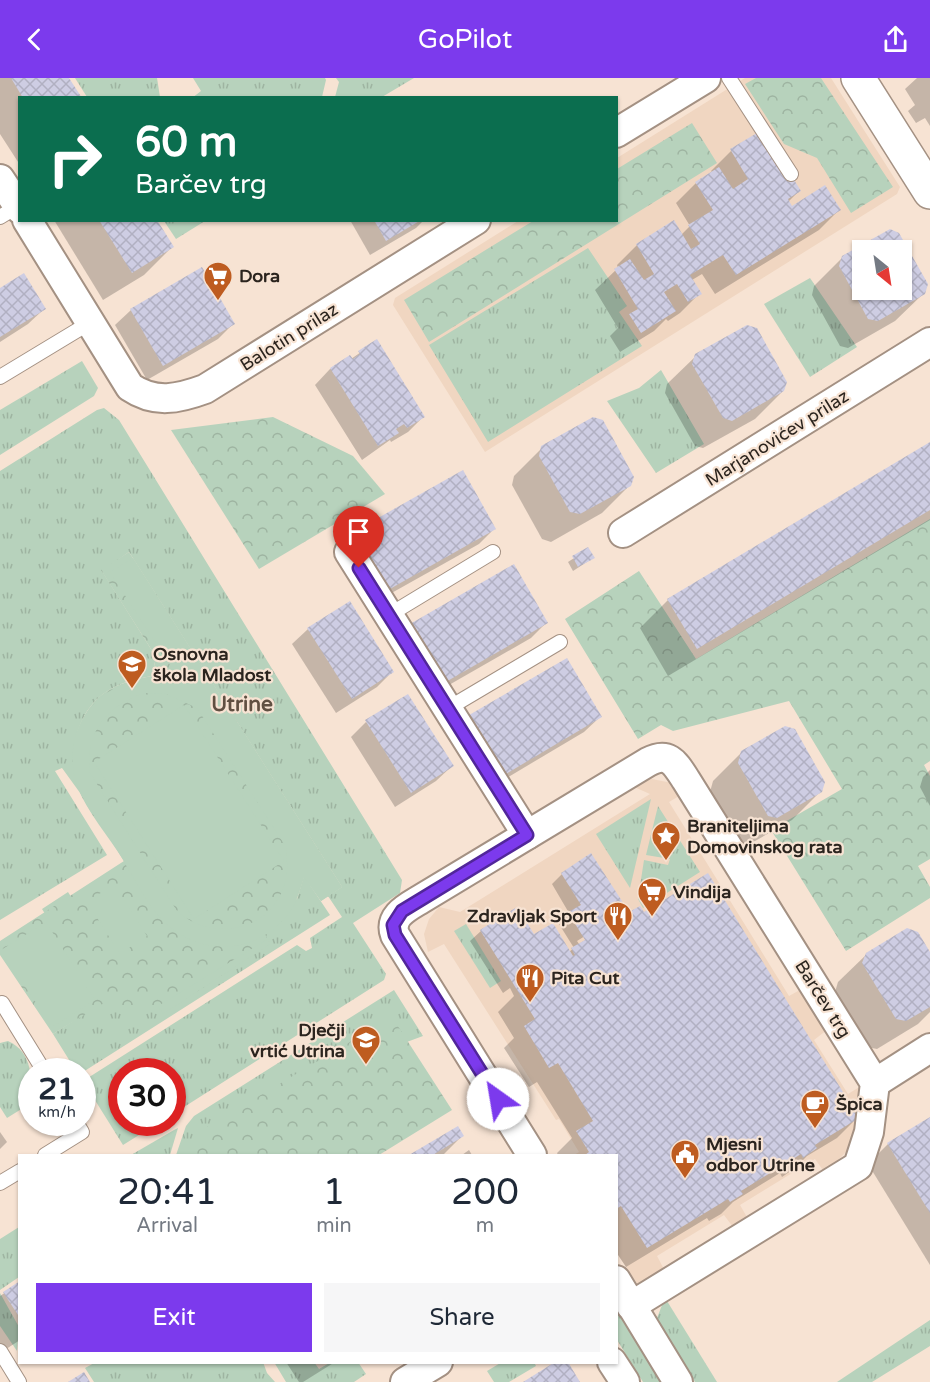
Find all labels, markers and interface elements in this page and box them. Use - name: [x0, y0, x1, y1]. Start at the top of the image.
- icon: back: [18, 23, 51, 56]
- text: GoPilot: [418, 23, 512, 56]
- icon: share: [879, 23, 912, 56]
- text: 60 m: [135, 117, 237, 168]
- icon: right: [36, 120, 114, 198]
- text: Barčev trg: [135, 168, 267, 201]
- north arrow: [852, 240, 912, 300]
- map controls: [852, 240, 912, 300]
- supermarket icon: Dora: [202, 260, 234, 302]
- place label: Dora: [239, 265, 280, 287]
- street label: Balotin prilaz: [236, 298, 342, 376]
- street label: Marjanovićev prilaz: [701, 385, 853, 491]
- pin: [333, 506, 384, 568]
- icon: arrive: [342, 515, 375, 548]
- place label: Osnovna škola Mladost: [153, 643, 271, 686]
- school or university icon: Osnovna škola Mladost: [116, 648, 148, 690]
- district label: Utrine: [211, 692, 273, 717]
- place label: Braniteljima Domovinskog rata: [687, 815, 843, 858]
- place icon: Braniteljima Domovinskog rata: [650, 820, 682, 862]
- supermarket icon: Vindija: [636, 876, 668, 918]
- place label: Vindija: [673, 881, 731, 903]
- restaurant icon: Zdravljak Sport: [602, 900, 634, 942]
- place label: Zdravljak Sport: [467, 905, 597, 927]
- street label: Barčev trg: [790, 956, 856, 1042]
- restaurant icon: Pita Cut: [514, 962, 546, 1004]
- place label: Pita Cut: [551, 967, 619, 989]
- place label: Dječji vrtić Utrina: [250, 1019, 345, 1062]
- school or university icon: Dječji vrtić Utrina: [350, 1024, 382, 1066]
- speed limit sign: 30: [108, 1058, 186, 1136]
- position arrow: [466, 1067, 530, 1131]
- text: 21: [38, 1071, 76, 1108]
- cafe icon: Špica: [799, 1088, 831, 1130]
- place label: Špica: [836, 1093, 883, 1115]
- text: km/h: [38, 1103, 76, 1121]
- place label: Mjesni odbor Utrine: [706, 1133, 815, 1176]
- public building icon: Mjesni odbor Utrine: [669, 1138, 701, 1180]
- text: 20:41: [117, 1171, 217, 1214]
- text: 1: [323, 1171, 345, 1214]
- text: 200: [451, 1171, 519, 1214]
- text: Arrival: [136, 1214, 198, 1238]
- text: min: [316, 1214, 352, 1238]
- text: m: [476, 1214, 494, 1238]
- button: Exit: [36, 1283, 312, 1352]
- button: Share: [324, 1283, 600, 1352]

